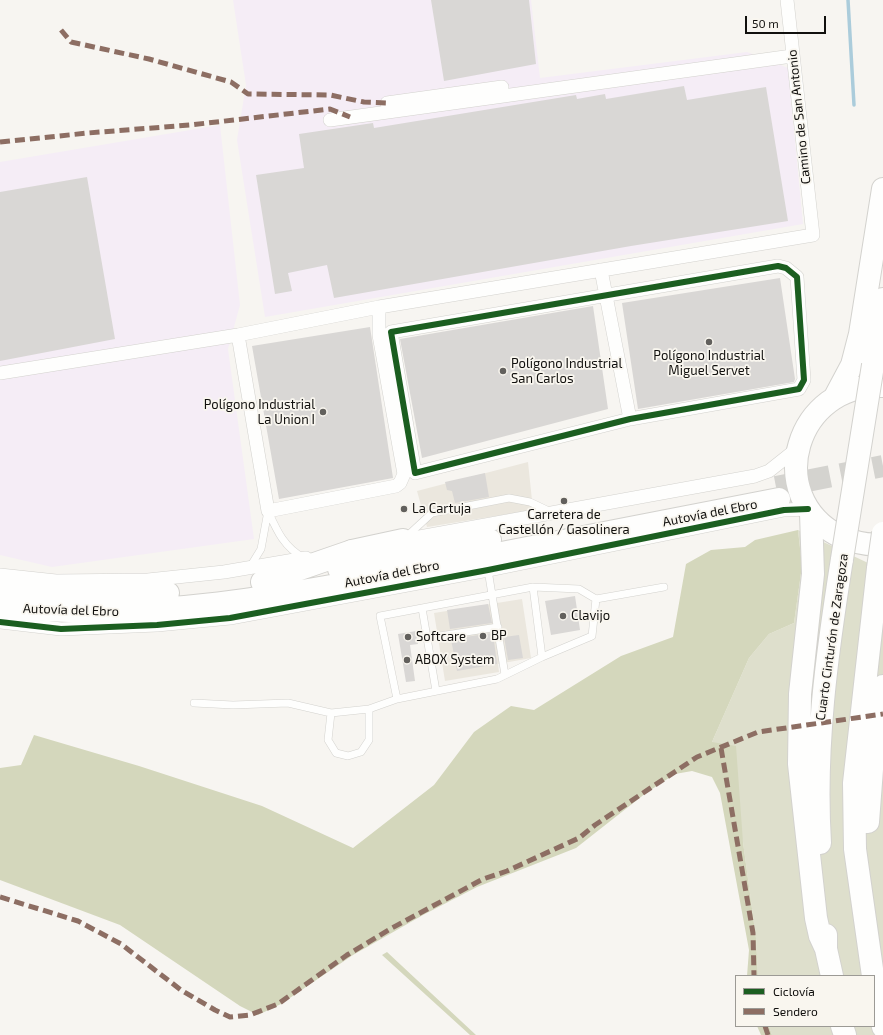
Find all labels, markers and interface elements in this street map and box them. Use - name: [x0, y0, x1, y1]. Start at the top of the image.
- scale bar: [747, 8, 828, 34]
- text: 50 m: [752, 16, 779, 30]
- street label: Camino de San Antonio: [784, 49, 814, 185]
- marker: Polígono Industrial Miguel Servet: [704, 337, 714, 347]
- place label: Polígono Industrial Miguel Servet: [653, 348, 765, 379]
- place label: Polígono Industrial San Carlos: [511, 356, 622, 387]
- marker: Polígono Industrial San Carlos: [498, 366, 508, 376]
- place label: Polígono Industrial La Union I: [204, 397, 315, 428]
- marker: Polígono Industrial La Union I: [318, 407, 328, 417]
- marker: Carretera de Castellón / Gasolinera: [559, 496, 569, 506]
- street label: Autovía del Ebro: [661, 496, 759, 530]
- place label: La Cartuja: [412, 501, 471, 517]
- marker: La Cartuja: [399, 504, 409, 514]
- place label: Carretera de Castellón / Gasolinera: [498, 507, 630, 538]
- street label: Cuarto Cinturón de Zaragoza: [813, 553, 851, 721]
- street label: Autovía del Ebro: [343, 557, 441, 591]
- street label: Autovía del Ebro: [23, 601, 119, 619]
- place label: Clavijo: [571, 608, 610, 624]
- marker: Clavijo: [558, 611, 568, 621]
- place label: BP: [491, 628, 507, 644]
- place label: Softcare: [416, 629, 466, 645]
- marker: BP: [478, 631, 488, 641]
- marker: Softcare: [403, 632, 413, 642]
- place label: ABOX System: [415, 652, 494, 668]
- marker: ABOX System: [402, 655, 412, 665]
- legend: [735, 975, 875, 1027]
- text: Ciclovía: [773, 984, 815, 998]
- text: Sendero: [773, 1004, 818, 1018]

